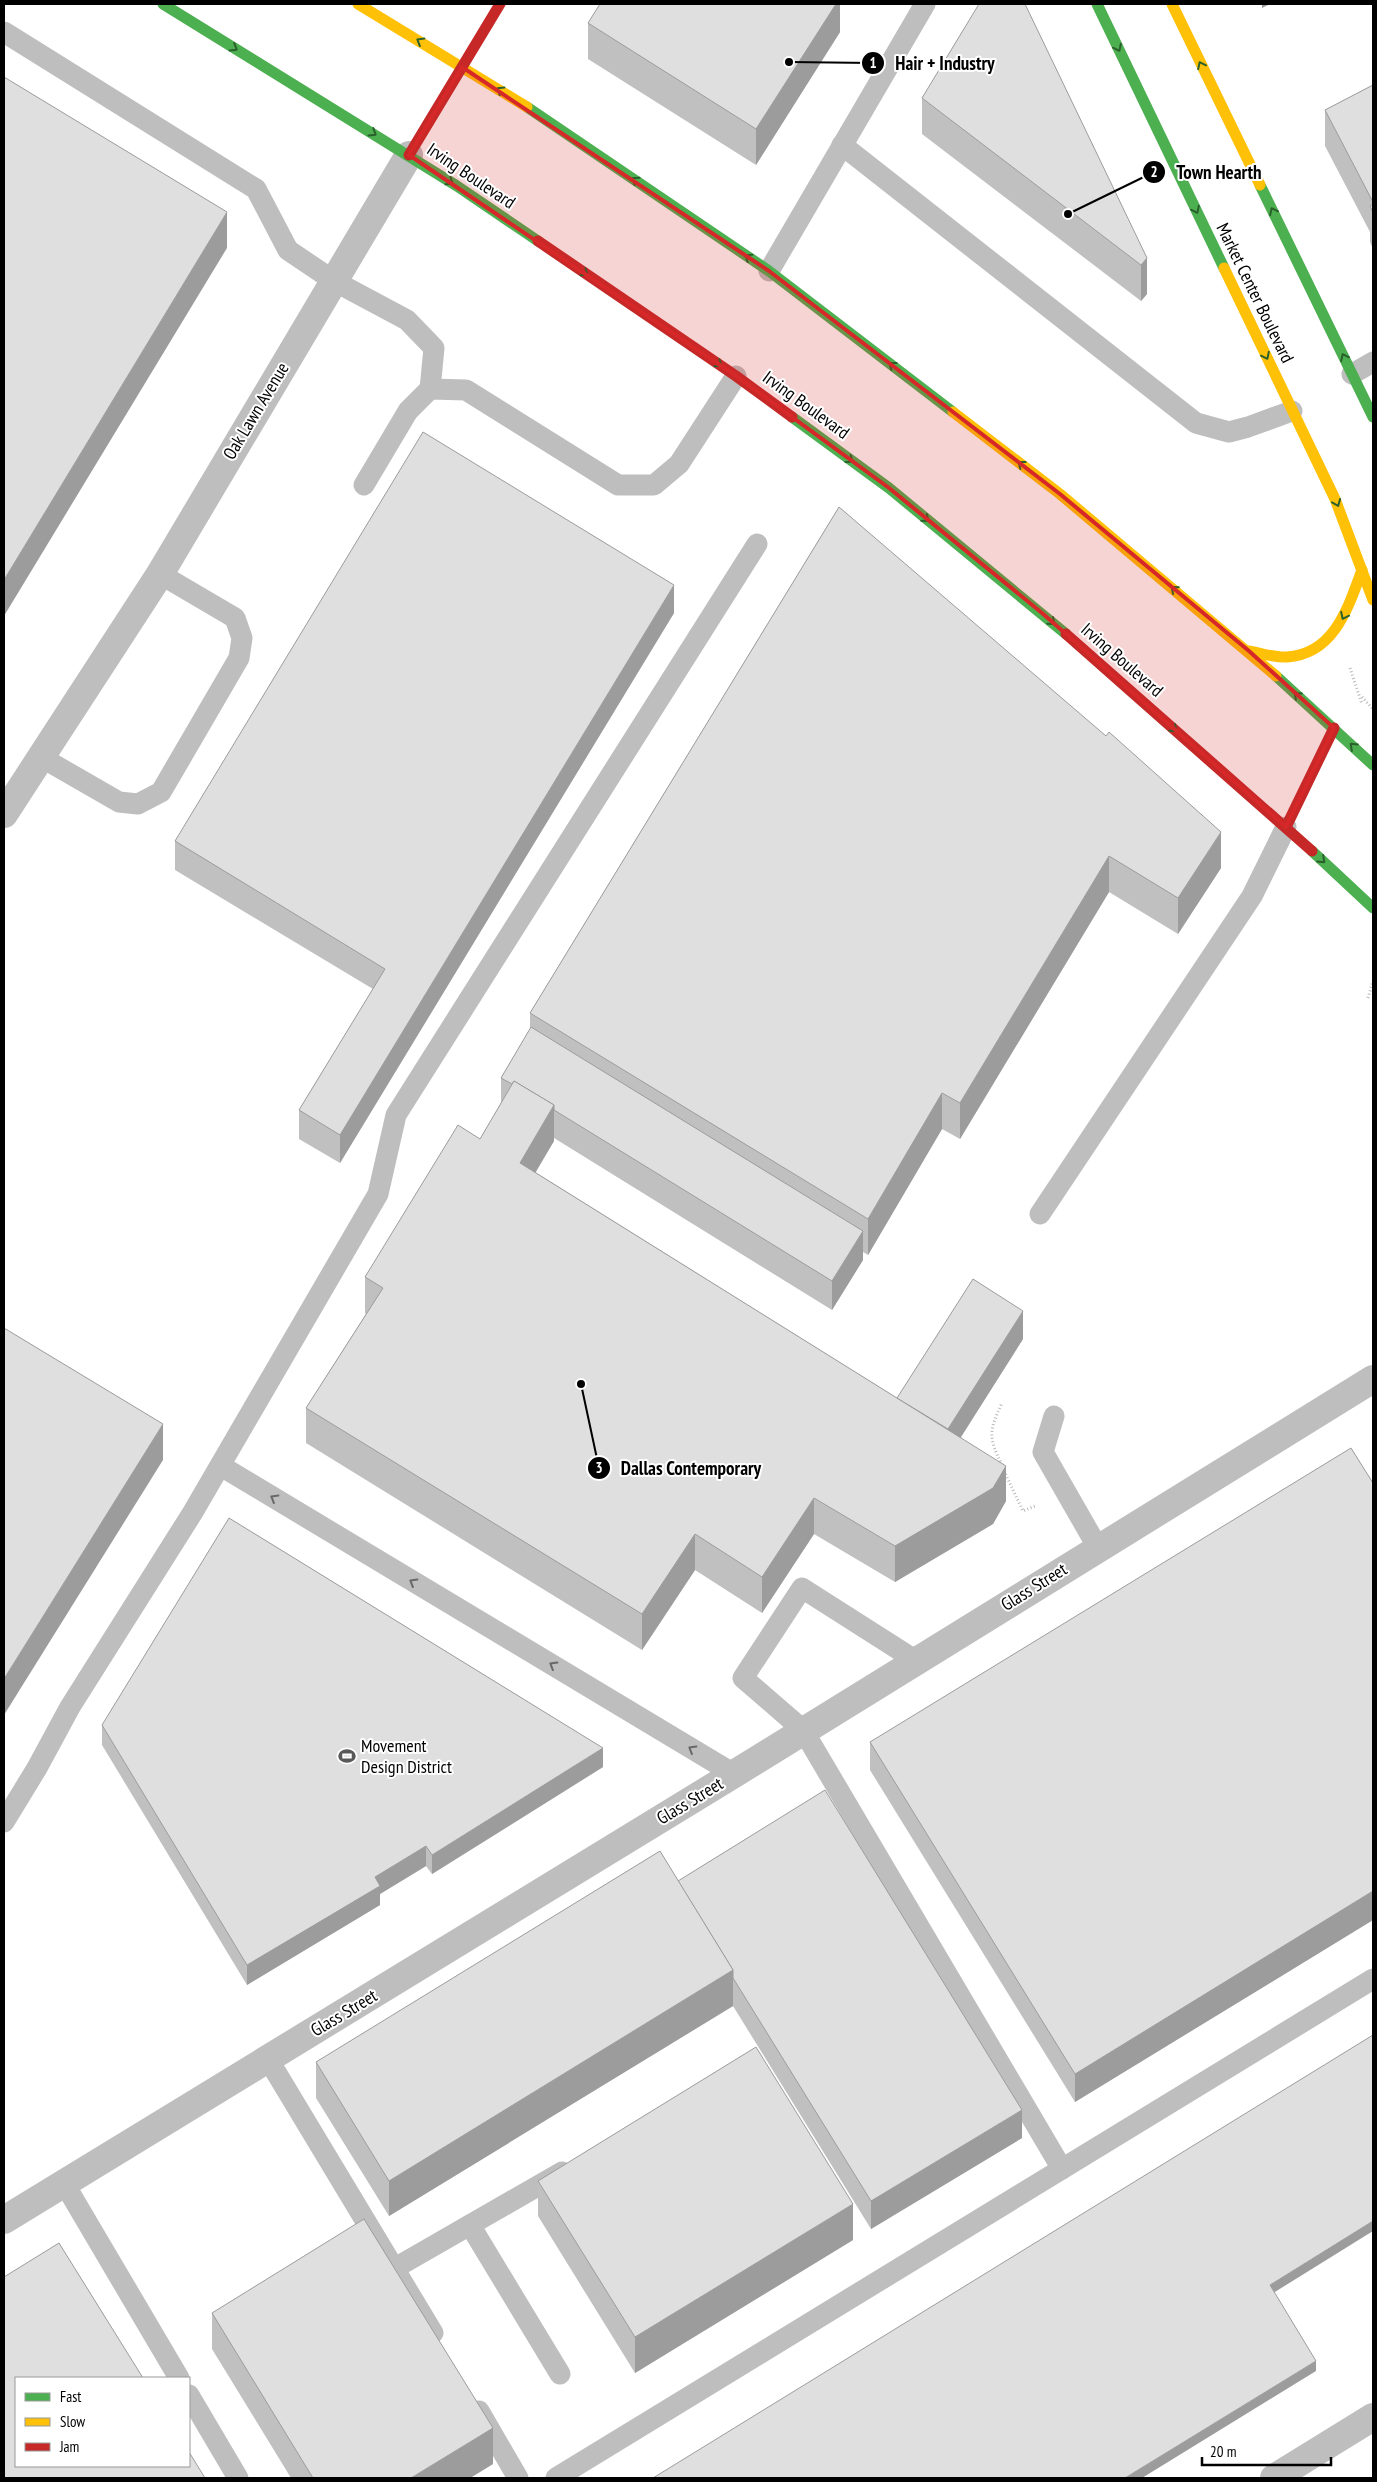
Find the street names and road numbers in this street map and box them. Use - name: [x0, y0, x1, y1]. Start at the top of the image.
- street label: Irving Boulevard: [423, 138, 520, 214]
- street label: Market Center Boulevard: [1212, 219, 1299, 367]
- street label: Oak Lawn Avenue: [218, 358, 294, 463]
- street label: Irving Boulevard: [758, 365, 854, 444]
- street label: Irving Boulevard: [1076, 618, 1168, 702]
- street label: Glass Street: [996, 1557, 1071, 1616]
- street label: Glass Street: [652, 1772, 727, 1829]
- street label: Glass Street: [306, 1984, 381, 2041]

